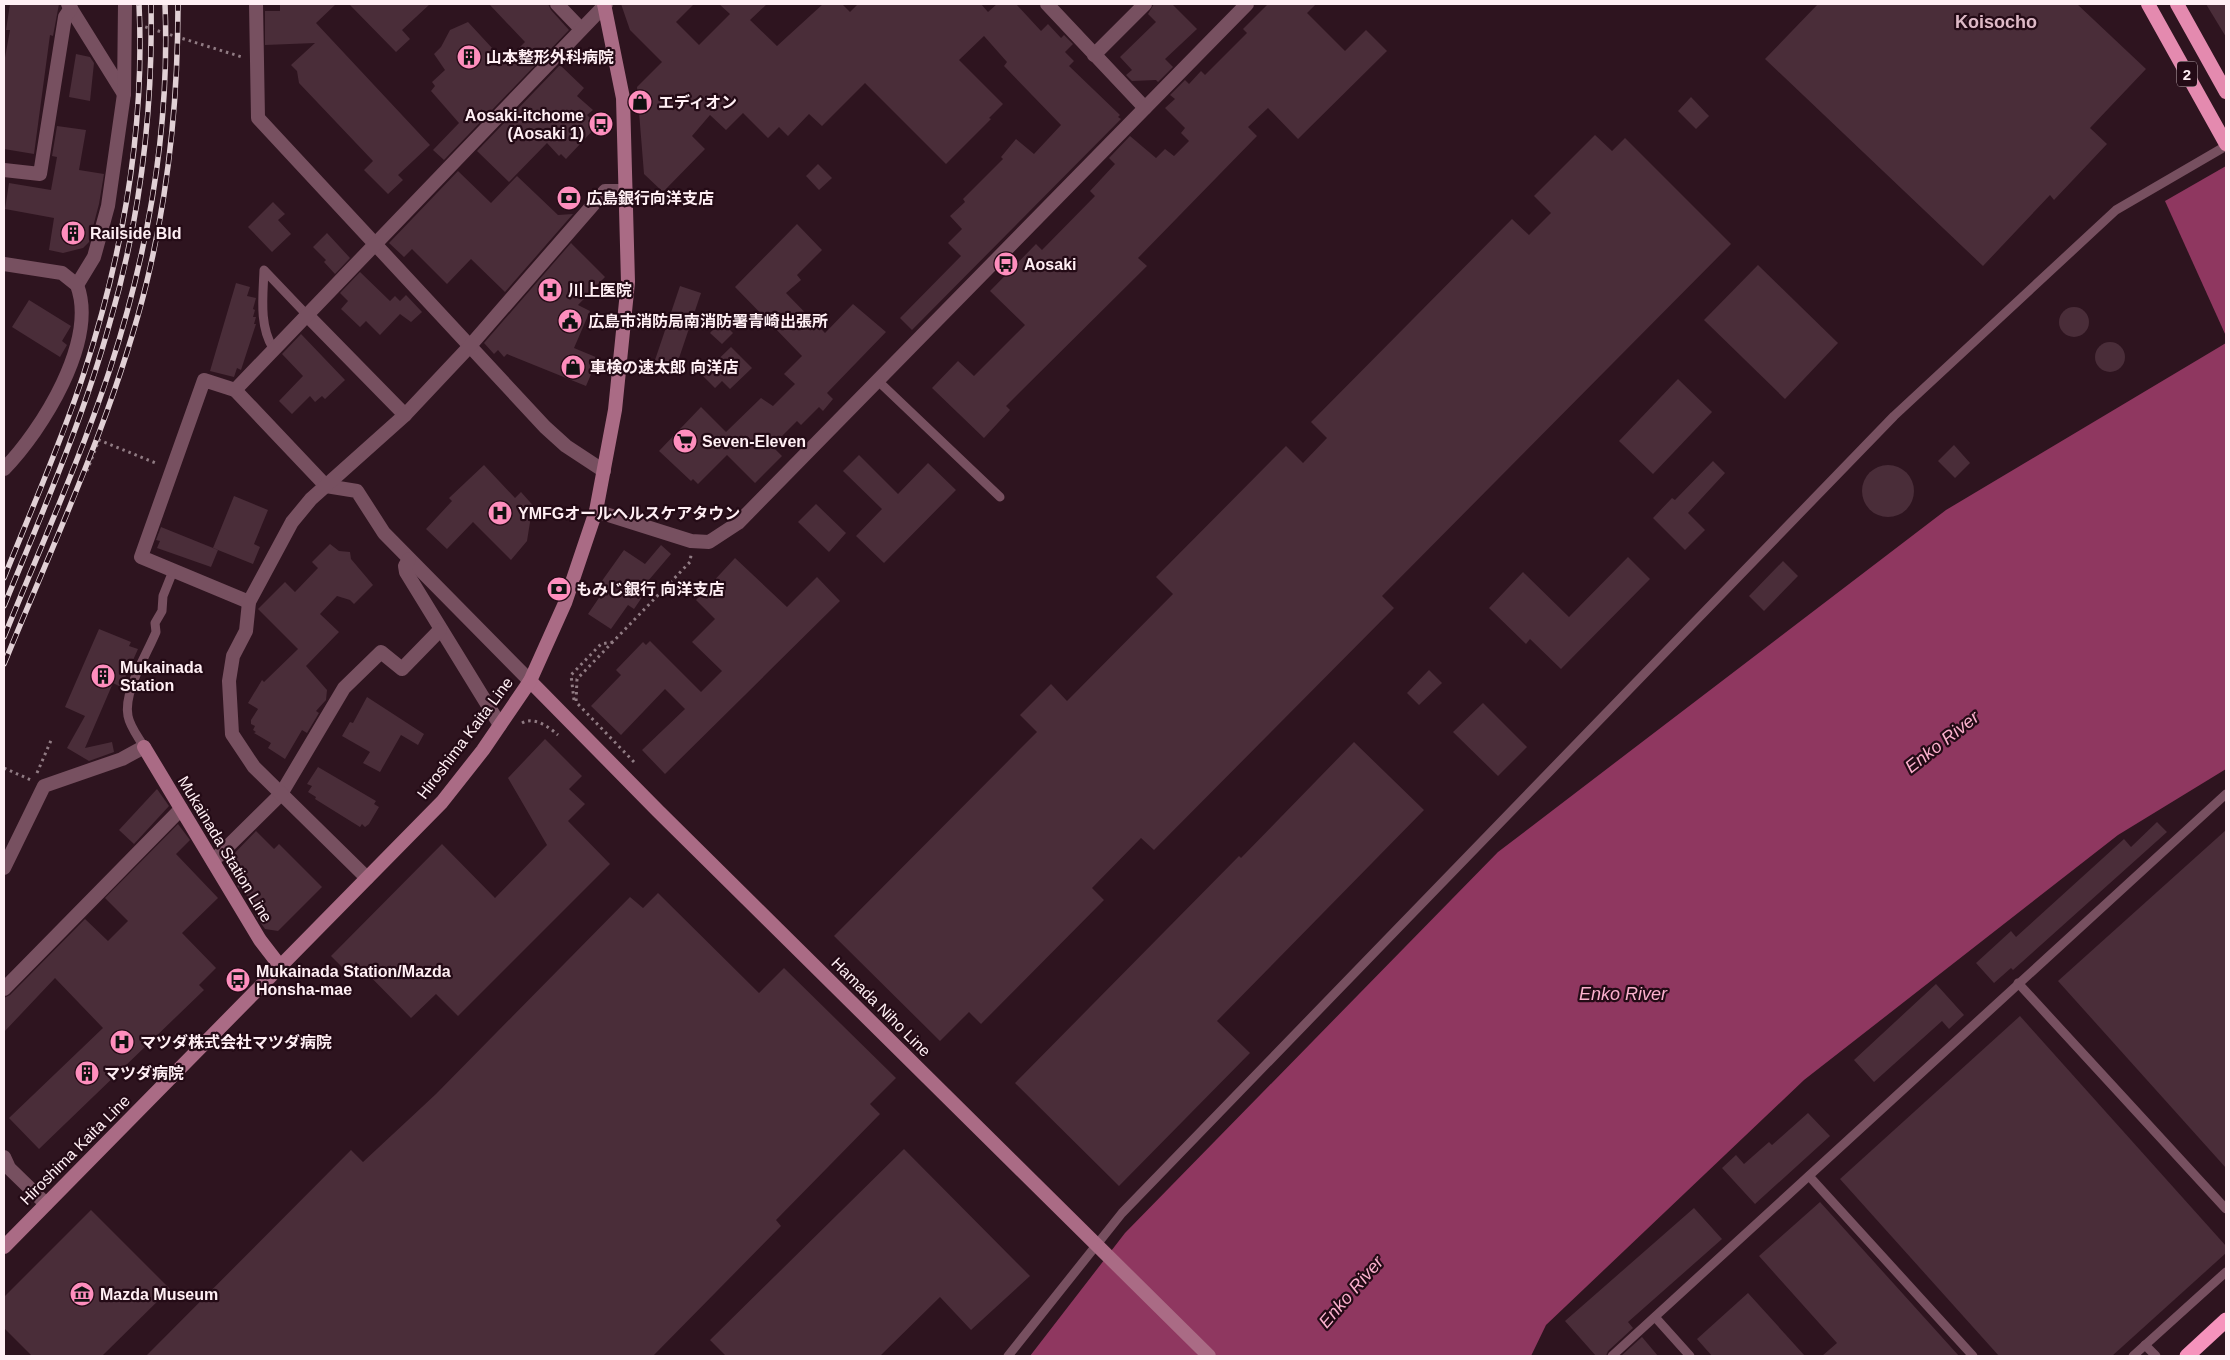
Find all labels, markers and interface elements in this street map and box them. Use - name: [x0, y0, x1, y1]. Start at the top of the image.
- district label: Koisocho: [1955, 12, 2037, 32]
- building icon: 山本整形外科病院: [456, 44, 482, 70]
- place label: 山本整形外科病院: [486, 49, 614, 66]
- road number: 2: [2177, 62, 2197, 86]
- shop icon: エディオン: [627, 89, 653, 115]
- place label: エディオン: [658, 94, 737, 111]
- place label: Aosaki-itchome (Aosaki 1): [465, 107, 584, 142]
- bus stop icon: Aosaki-itchome (Aosaki 1): [588, 111, 614, 137]
- bank icon: 広島銀行向洋支店: [556, 185, 582, 211]
- place label: 広島銀行向洋支店: [586, 190, 714, 207]
- building icon: Railside Bld: [60, 220, 86, 246]
- place label: Railside Bld: [90, 225, 182, 242]
- bus stop icon: Aosaki: [993, 251, 1019, 277]
- place label: Aosaki: [1024, 256, 1076, 273]
- hospital icon: 川上医院: [537, 277, 563, 303]
- place label: 川上医院: [568, 282, 632, 299]
- public building icon: 広島市消防局南消防署青崎出張所: [557, 308, 583, 334]
- place label: 広島市消防局南消防署青崎出張所: [588, 313, 828, 330]
- shop icon: 車検の速太郎 向洋店: [560, 354, 586, 380]
- place label: 車検の速太郎 向洋店: [590, 359, 738, 376]
- supermarket icon: Seven-Eleven: [672, 428, 698, 454]
- place label: Seven-Eleven: [702, 433, 806, 450]
- hospital icon: YMFGオールヘルスケアタウン: [487, 500, 513, 526]
- place label: YMFGオールヘルスケアタウン: [518, 505, 740, 522]
- bank icon: もみじ銀行 向洋支店: [546, 576, 572, 602]
- place label: もみじ銀行 向洋支店: [576, 581, 724, 598]
- place label: Mukainada Station: [120, 659, 203, 694]
- building icon: Mukainada Station: [90, 663, 116, 689]
- street label: Hiroshima Kaita Line: [414, 674, 516, 802]
- water label: Enko River: [1901, 706, 1984, 777]
- street label: Mukainada Station Line: [175, 773, 275, 925]
- street label: Hamada Niho Line: [828, 954, 934, 1060]
- place label: Mukainada Station/Mazda Honsha-mae: [256, 963, 451, 998]
- bus stop icon: Mukainada Station/Mazda Honsha-mae: [225, 967, 251, 993]
- water label: Enko River: [1579, 984, 1668, 1004]
- hospital icon: マツダ株式会社マツダ病院: [109, 1029, 135, 1055]
- place label: マツダ株式会社マツダ病院: [140, 1033, 332, 1051]
- building icon: マツダ病院: [74, 1060, 100, 1086]
- place label: マツダ病院: [104, 1065, 184, 1082]
- street label: Hiroshima Kaita Line: [17, 1092, 133, 1208]
- water label: Enko River: [1315, 1251, 1388, 1332]
- museum icon: Mazda Museum: [69, 1281, 95, 1307]
- place label: Mazda Museum: [100, 1286, 218, 1303]

